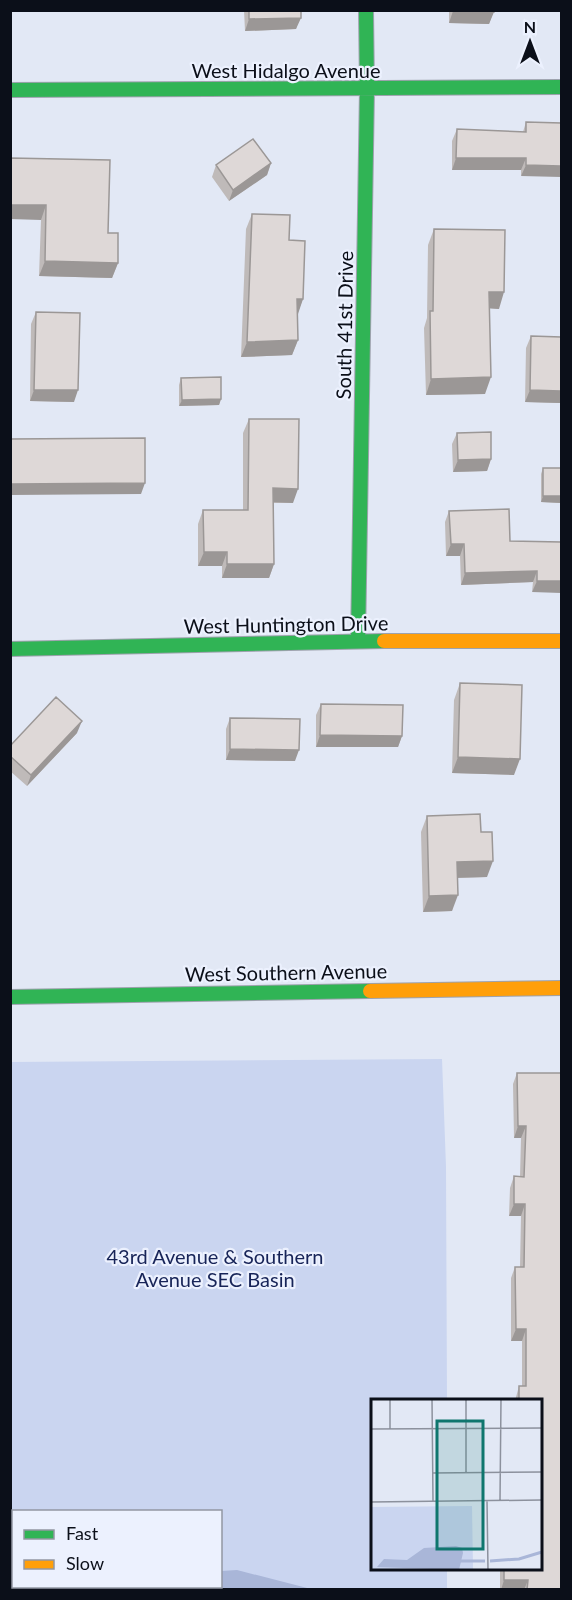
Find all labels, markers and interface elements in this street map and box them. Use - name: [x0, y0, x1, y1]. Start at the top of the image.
- north arrow: [500, 12, 560, 72]
- text: N: [524, 17, 536, 36]
- street label: West Hidalgo Avenue: [191, 58, 381, 82]
- street label: South 41st Drive: [331, 251, 357, 399]
- street label: West Huntington Drive: [183, 610, 389, 638]
- street label: West Southern Avenue: [185, 958, 387, 986]
- park label: 43rd Avenue & Southern Avenue SEC Basin: [106, 1244, 324, 1291]
- inset map: [371, 1399, 542, 1570]
- legend: [12, 1510, 222, 1588]
- text: Fast: [66, 1522, 99, 1544]
- text: Slow: [66, 1552, 104, 1574]

